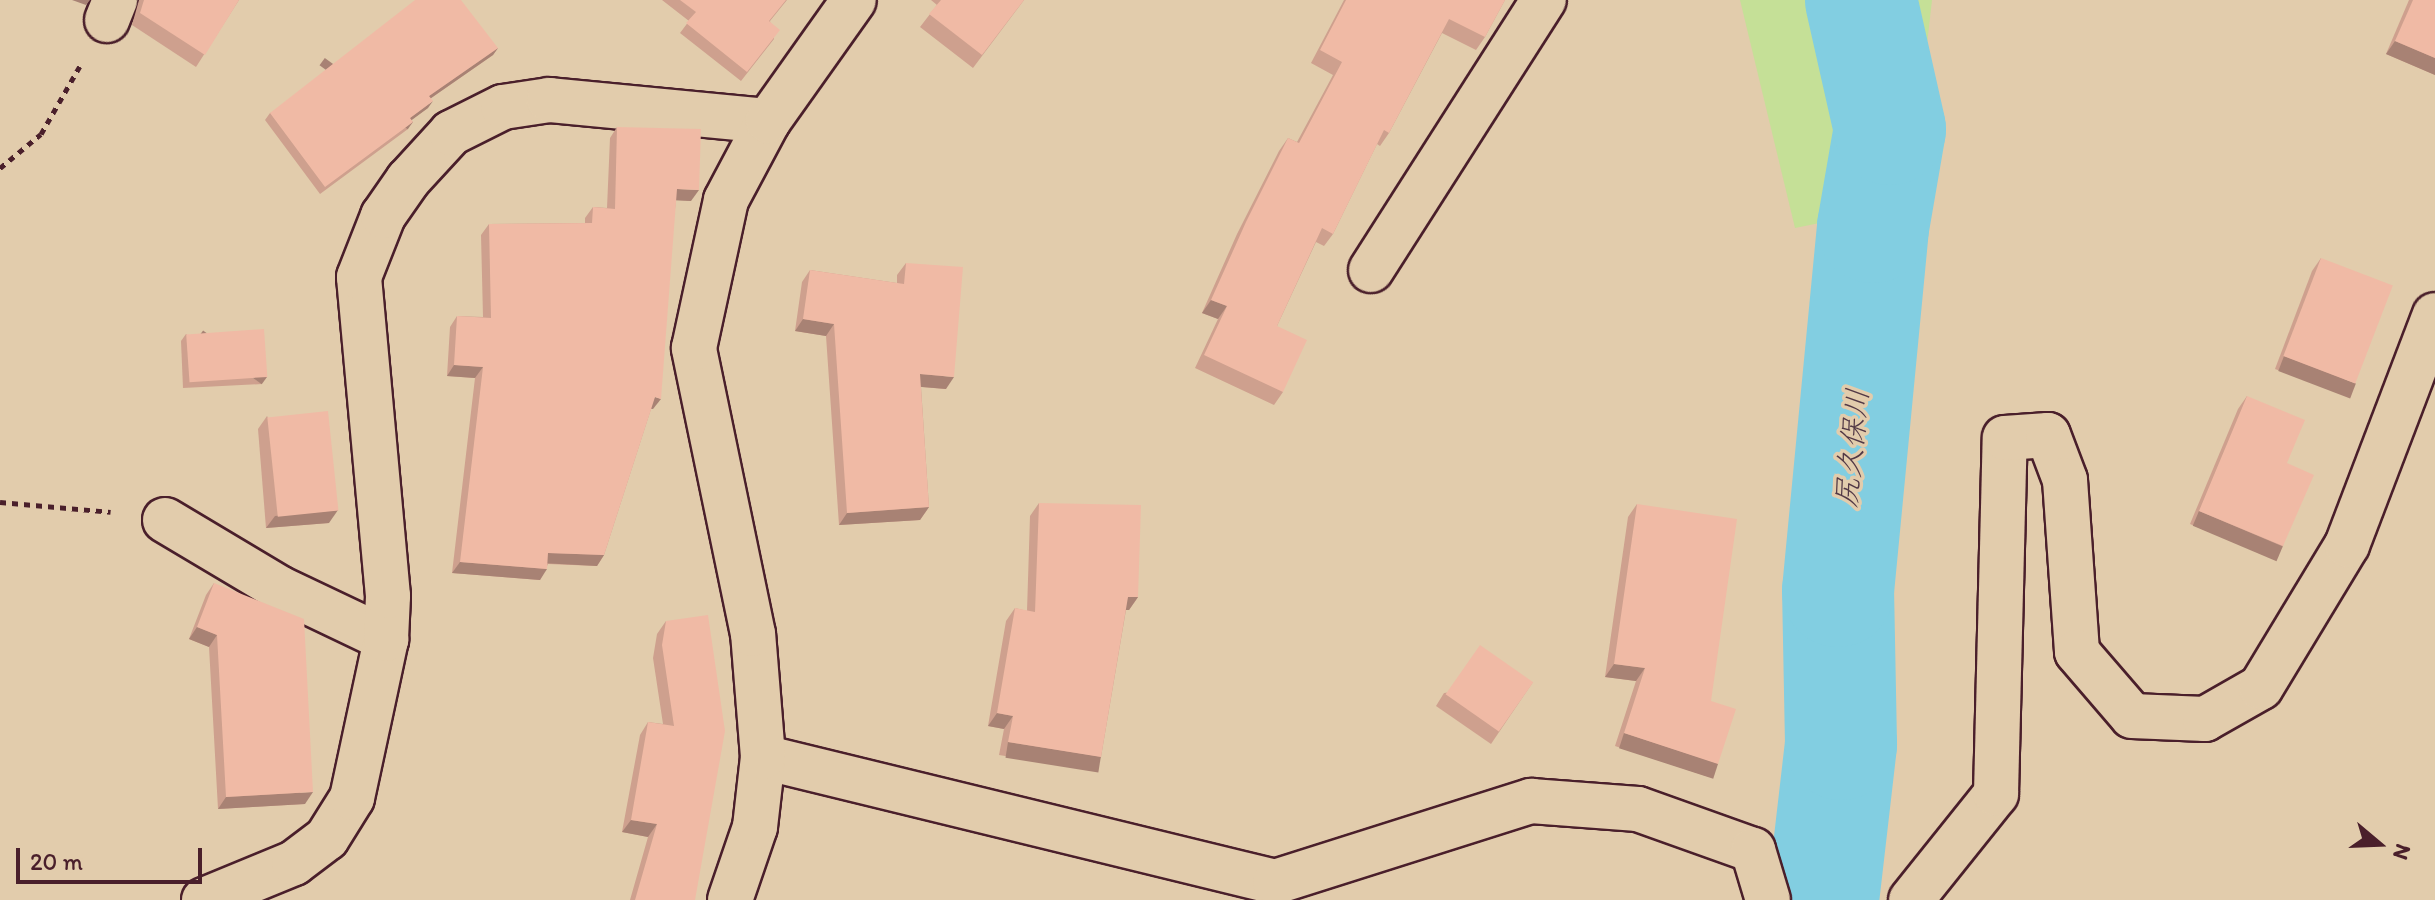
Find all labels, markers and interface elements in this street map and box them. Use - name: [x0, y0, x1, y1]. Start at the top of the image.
- water label: 尻久保川: [1828, 386, 1876, 510]
- north arrow: [2339, 804, 2419, 884]
- scale bar: [20, 832, 206, 882]
- text: N: [2387, 841, 2417, 863]
- text: 20 m: [30, 847, 83, 876]

